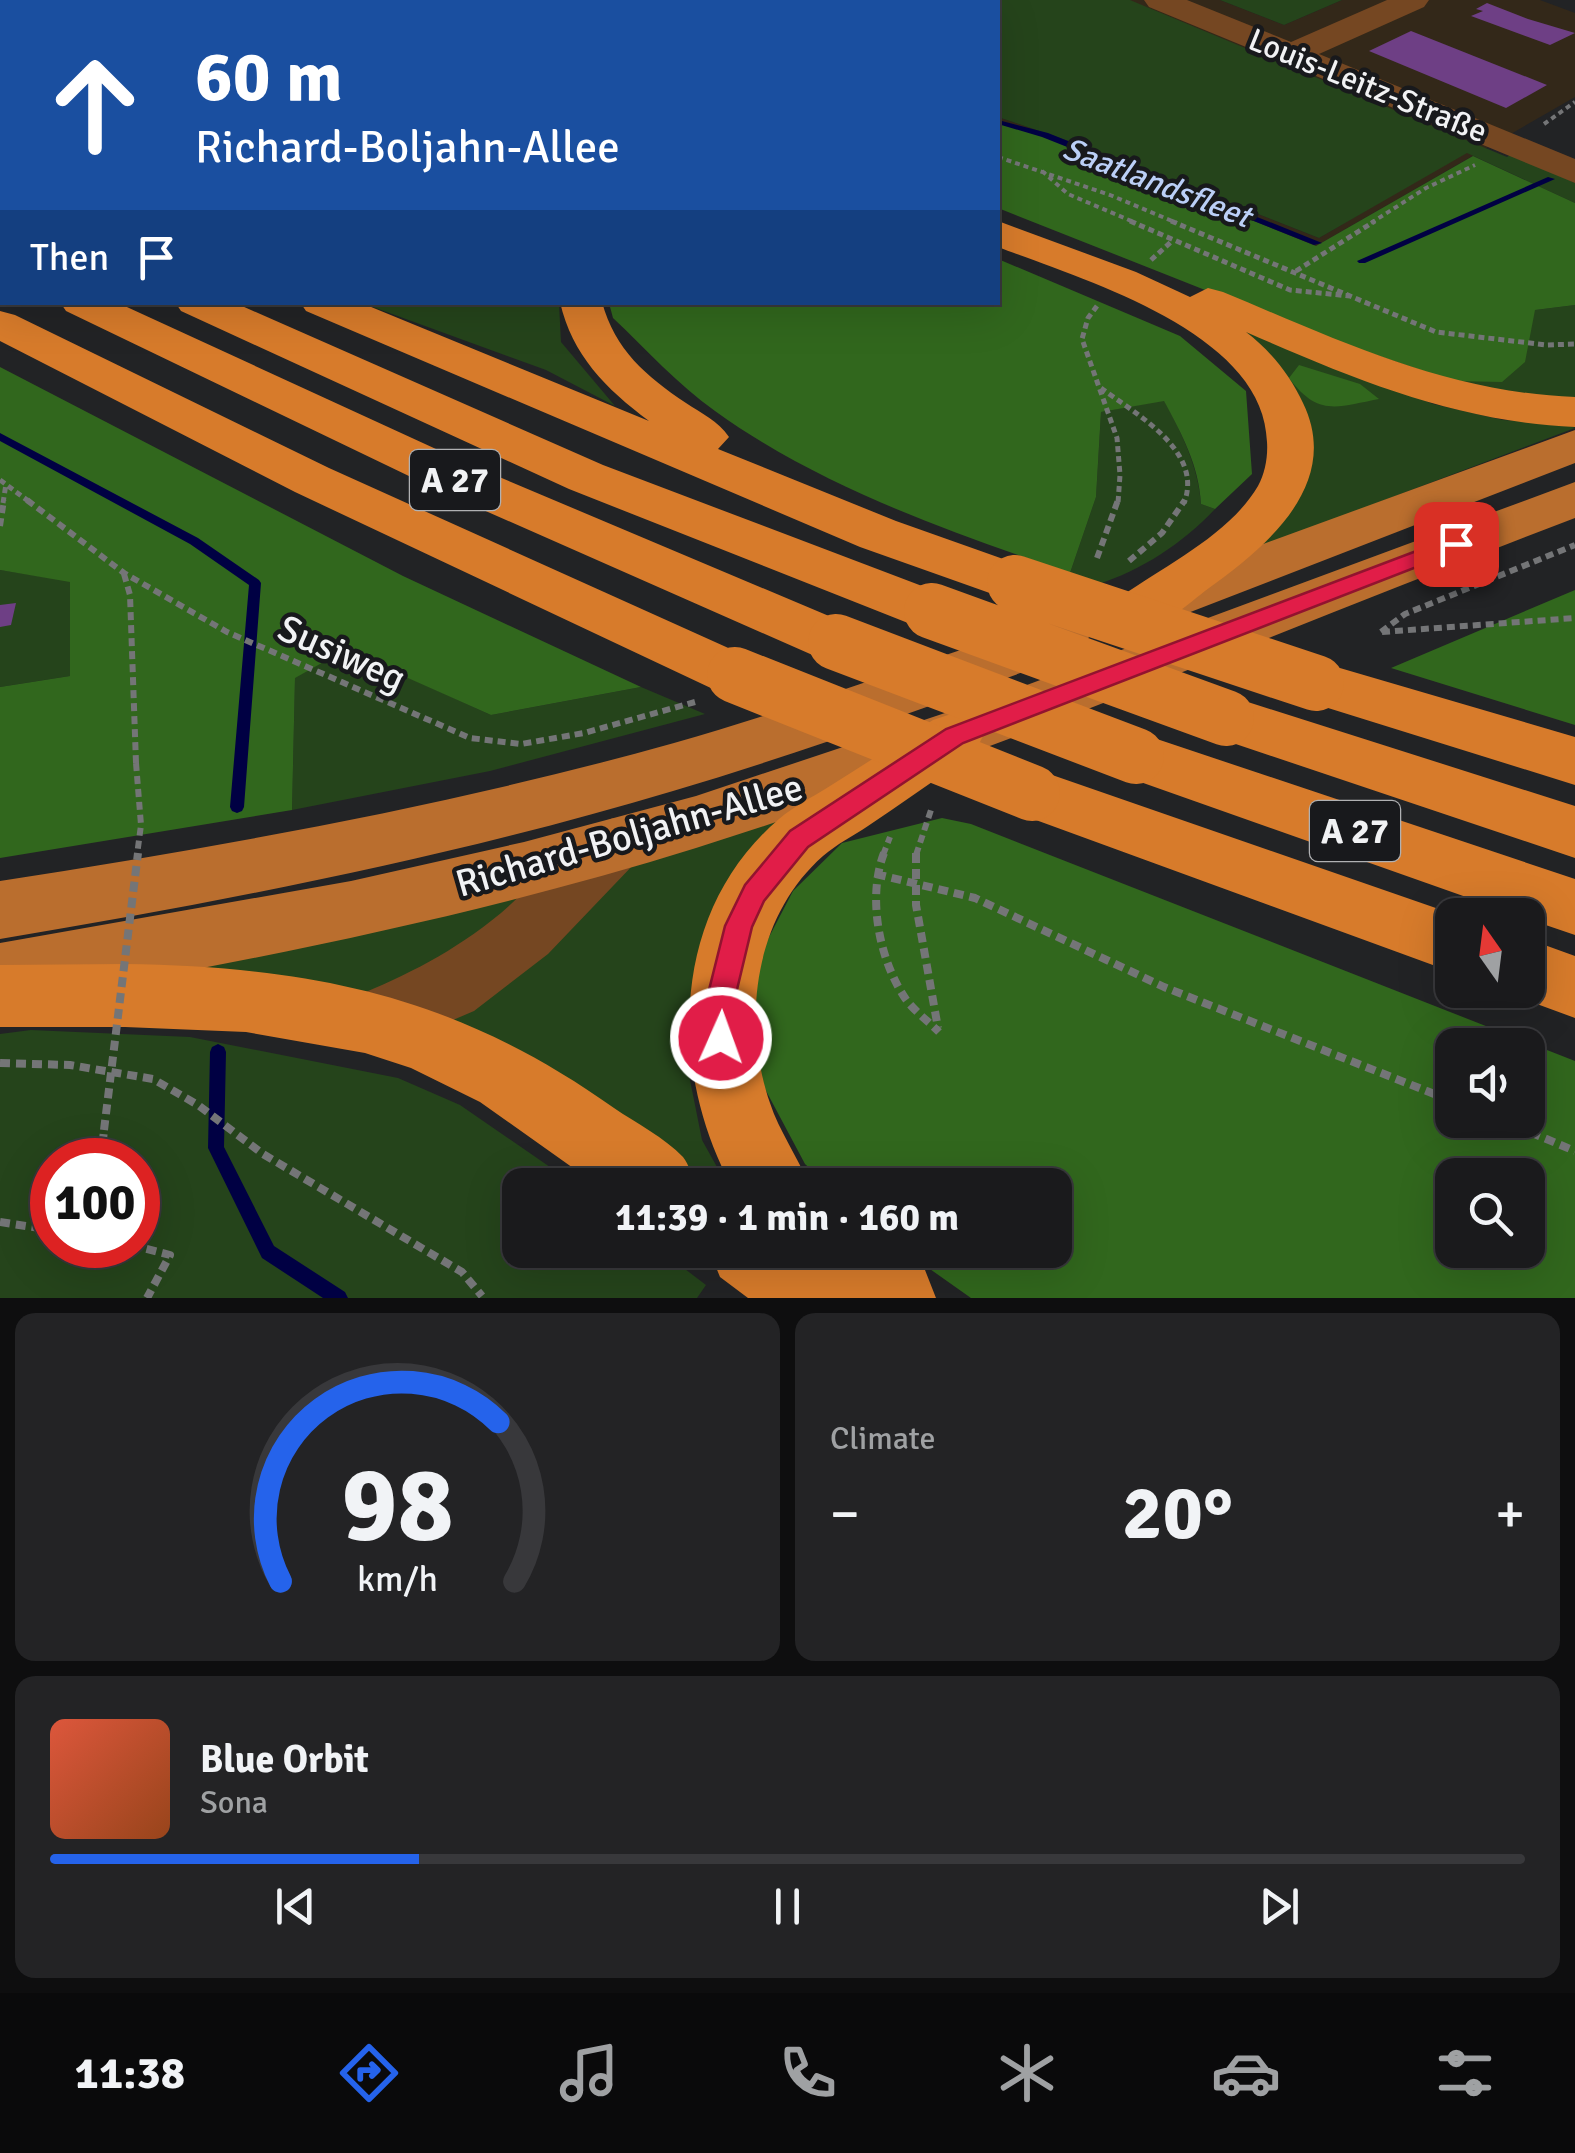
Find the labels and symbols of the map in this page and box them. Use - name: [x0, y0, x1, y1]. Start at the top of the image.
- street label: Louis-Leitz-Straße: [1243, 20, 1493, 151]
- water label: Saatlandsfleet: [1057, 129, 1260, 237]
- road number: A 27: [410, 450, 500, 510]
- pin: [1414, 502, 1499, 587]
- street label: Susiweg: [271, 605, 413, 702]
- street label: Richard-Boljahn-Allee: [450, 763, 808, 908]
- road number: A 27: [1310, 801, 1400, 861]
- north arrow: [1435, 898, 1545, 1008]
- position arrow: [669, 986, 773, 1090]
- speed limit sign: 100: [30, 1138, 160, 1268]

